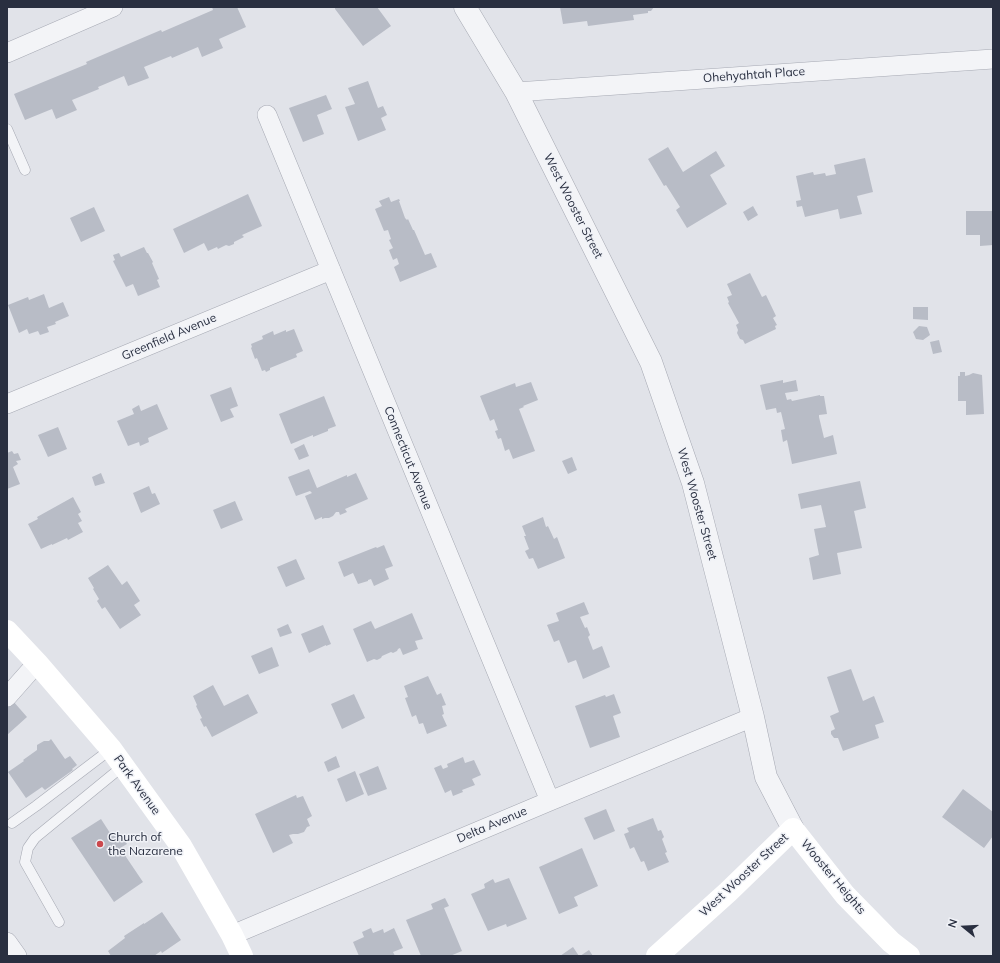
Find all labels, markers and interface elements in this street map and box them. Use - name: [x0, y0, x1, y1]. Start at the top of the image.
- street label: Ohehyahtah Place: [703, 64, 805, 86]
- street label: West Wooster Street: [540, 151, 606, 261]
- street label: Greenfield Avenue: [119, 311, 219, 363]
- street label: Connecticut Avenue: [381, 404, 435, 512]
- street label: West Wooster Street: [674, 446, 720, 562]
- street label: Park Avenue: [111, 752, 163, 818]
- street label: Delta Avenue: [455, 804, 529, 846]
- place label: Church of the Nazarene: [108, 830, 183, 858]
- street label: West Wooster Street: [697, 830, 791, 920]
- street label: Wooster Heights: [797, 837, 869, 917]
- marker: Church of the Nazarene: [95, 839, 105, 849]
- north arrow: [944, 907, 984, 947]
- text: N: [945, 917, 961, 929]

